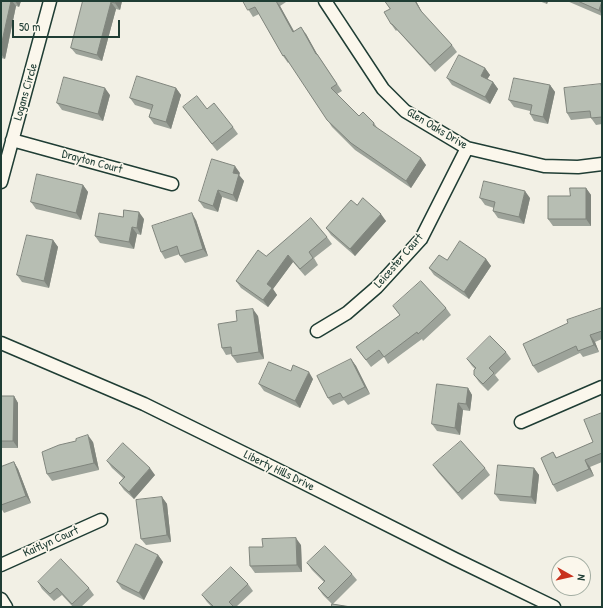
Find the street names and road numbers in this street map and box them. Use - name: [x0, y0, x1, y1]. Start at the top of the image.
- street label: Logans Circle: [11, 62, 41, 122]
- street label: Glen Oaks Drive: [404, 105, 470, 153]
- street label: Drayton Court: [60, 147, 124, 177]
- street label: Leicester Court: [372, 231, 426, 291]
- street label: Liberty Hills Drive: [241, 448, 317, 494]
- street label: Kaitlyn Court: [21, 523, 81, 561]

